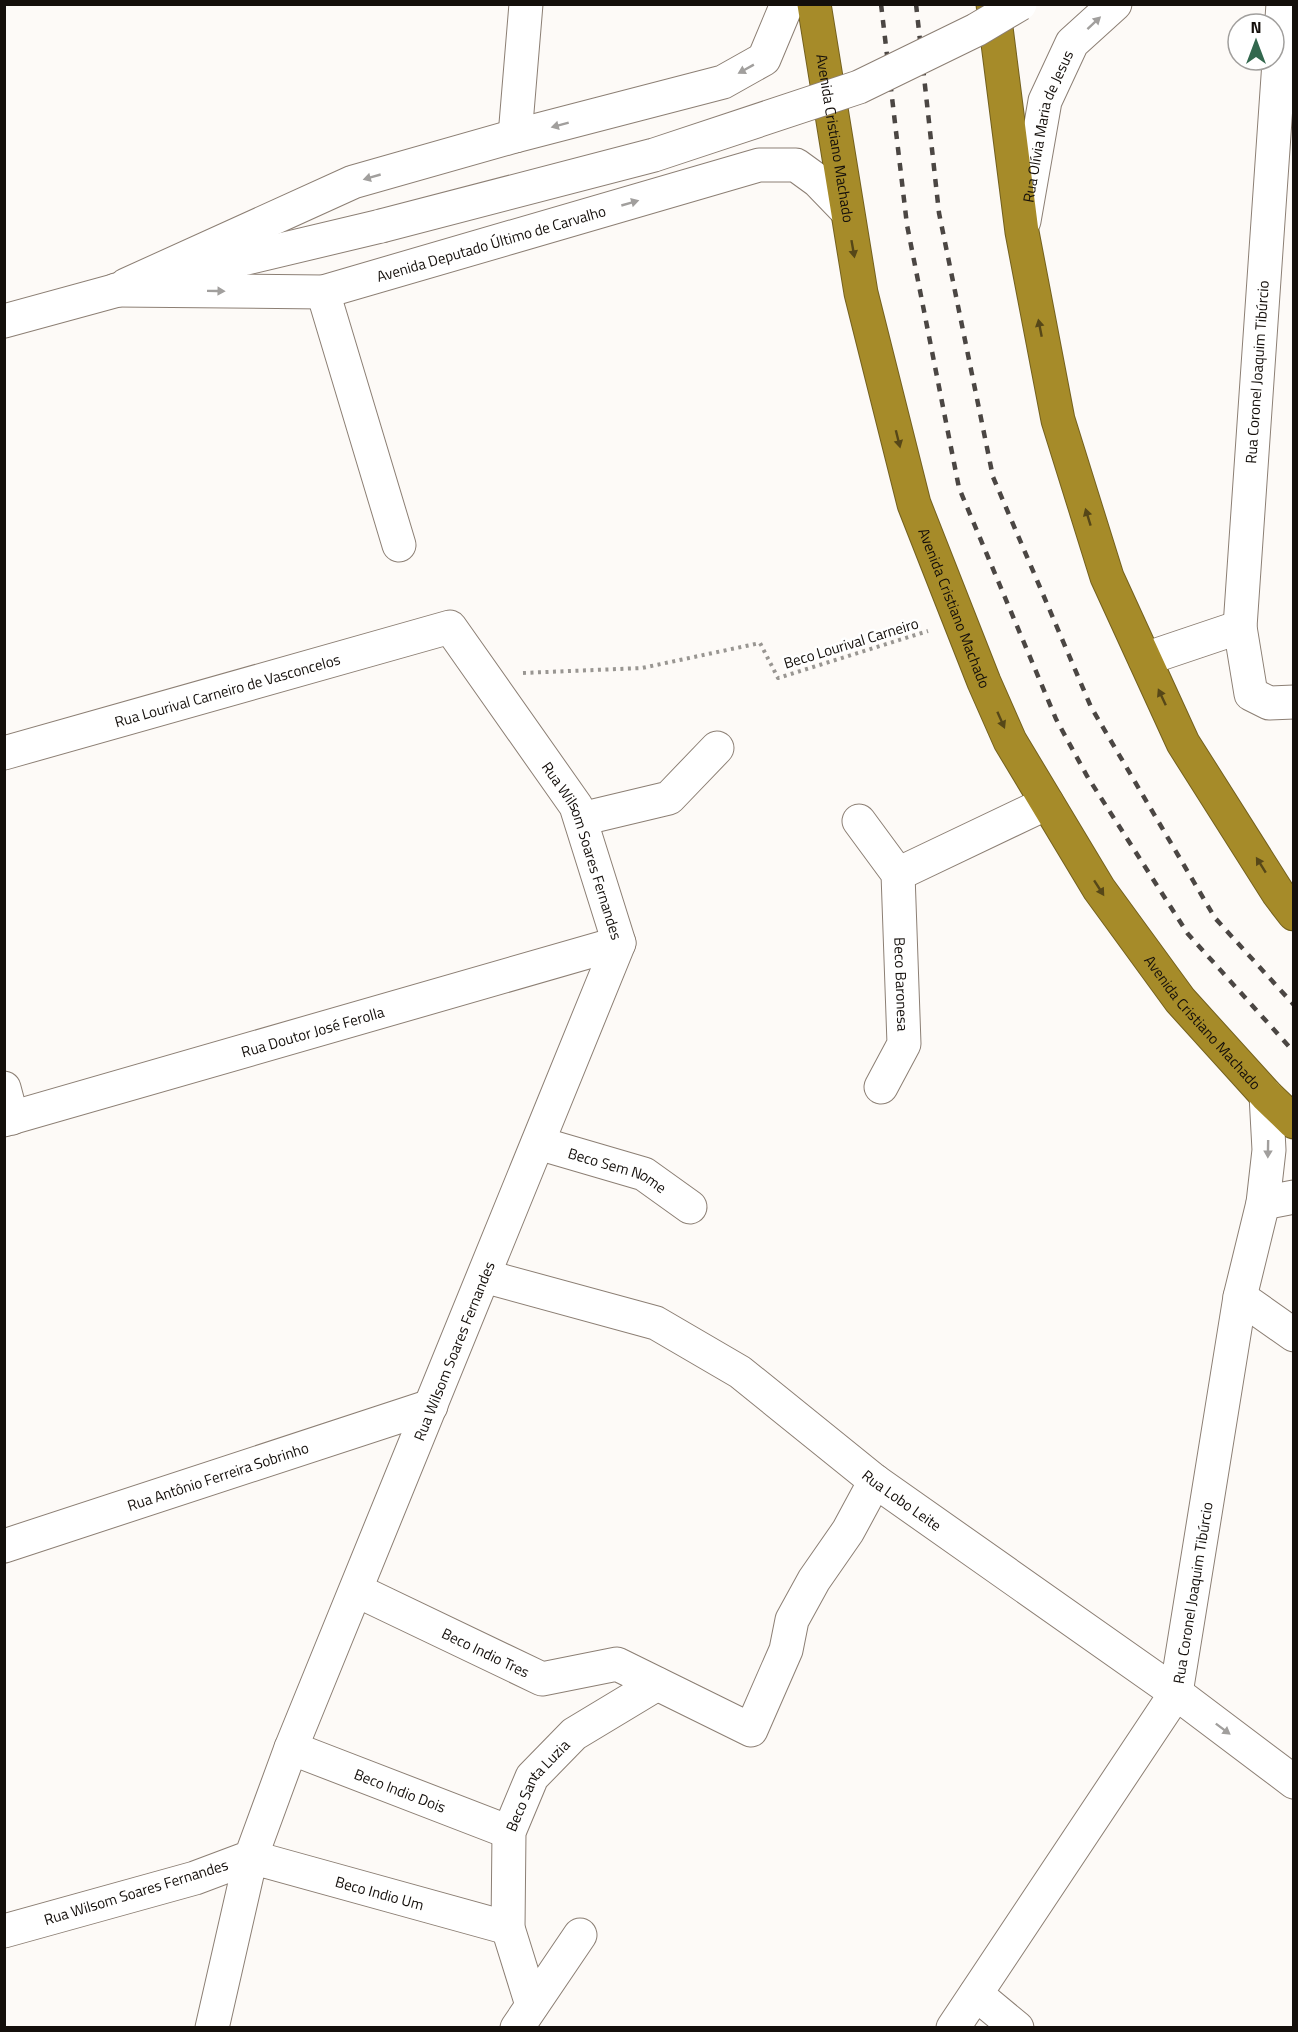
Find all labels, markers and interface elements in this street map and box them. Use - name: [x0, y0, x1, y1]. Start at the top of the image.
- north arrow: [1226, 12, 1286, 72]
- text: N: [1250, 15, 1262, 39]
- one-way arrow: [1087, 16, 1102, 30]
- street label: Rua Olívia Maria de Jesus: [1016, 46, 1079, 204]
- street label: Avenida Cristiano Machado: [811, 52, 861, 224]
- one-way arrow: [738, 64, 755, 74]
- one-way arrow: [551, 120, 569, 130]
- one-way arrow: [363, 173, 381, 182]
- one-way arrow: [621, 198, 639, 207]
- street label: Avenida Deputado Último de Carvalho: [374, 199, 608, 287]
- one-way arrow: [849, 240, 858, 259]
- street label: Rua Coronel Joaquim Tibúrcio: [1239, 279, 1275, 464]
- one-way arrow: [207, 286, 226, 296]
- one-way arrow: [1035, 319, 1044, 338]
- one-way arrow: [893, 429, 903, 448]
- one-way arrow: [1083, 508, 1092, 526]
- street label: Avenida Cristiano Machado: [913, 524, 997, 692]
- street label: Beco Lourival Carneiro: [781, 612, 921, 674]
- street label: Rua Lourival Carneiro de Vasconcelos: [112, 647, 343, 733]
- one-way arrow: [1158, 689, 1167, 706]
- one-way arrow: [996, 711, 1005, 728]
- street label: Rua Wilsom Soares Fernandes: [536, 757, 629, 943]
- one-way arrow: [1255, 857, 1266, 873]
- one-way arrow: [1093, 880, 1104, 896]
- street label: Beco Baronesa: [889, 937, 915, 1032]
- street label: Avenida Cristiano Machado: [1139, 950, 1267, 1095]
- street label: Rua Doutor José Ferolla: [238, 1000, 387, 1063]
- one-way arrow: [1263, 1140, 1273, 1159]
- street label: Beco Sem Nome: [565, 1141, 672, 1198]
- street label: Rua Wilsom Soares Fernandes: [407, 1258, 501, 1444]
- street label: Rua Antônio Ferreira Sobrinho: [124, 1435, 312, 1516]
- street label: Rua Lobo Leite: [857, 1464, 947, 1536]
- street label: Rua Coronel Joaquim Tibúrcio: [1166, 1500, 1218, 1685]
- street label: Beco Indio Tres: [438, 1621, 534, 1683]
- one-way arrow: [1215, 1722, 1230, 1734]
- street label: Beco Santa Luzia: [499, 1733, 575, 1835]
- street label: Beco Indio Dois: [351, 1762, 449, 1818]
- street label: Rua Wilsom Soares Fernandes: [41, 1853, 231, 1931]
- street label: Beco Indio Um: [333, 1869, 427, 1916]

